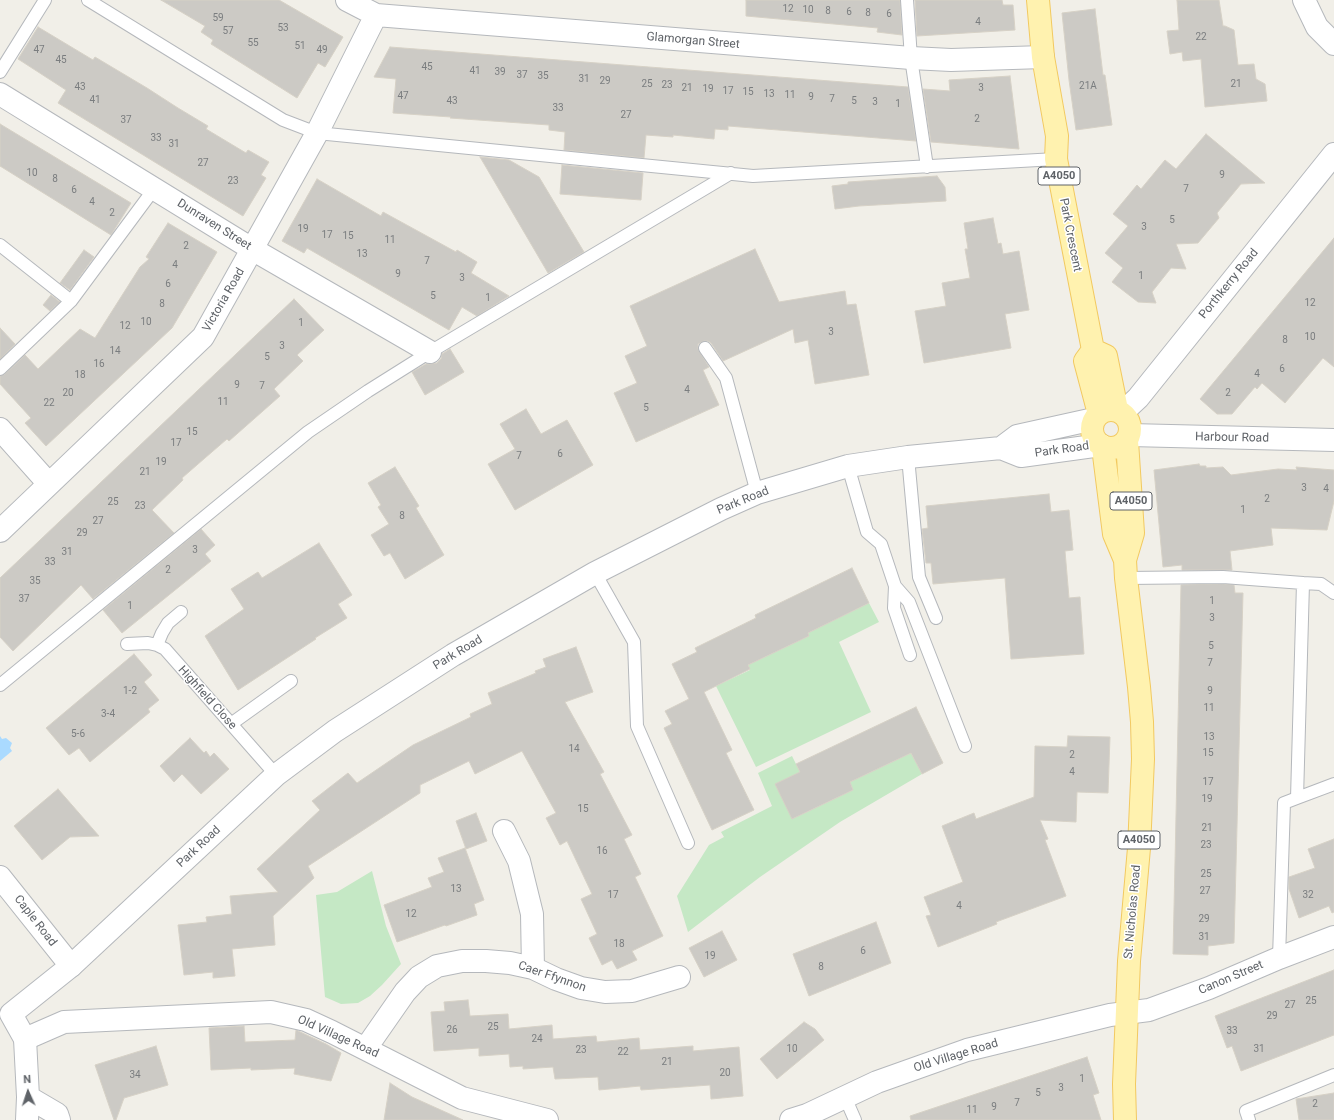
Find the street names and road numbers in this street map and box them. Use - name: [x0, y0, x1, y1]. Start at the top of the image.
- street label: Glamorgan Street: [646, 30, 740, 52]
- road number: A4050: [1038, 167, 1080, 185]
- street label: Dunraven Street: [174, 196, 254, 254]
- street label: Park Crescent: [1056, 197, 1084, 273]
- street label: Porthkerry Road: [1196, 246, 1262, 322]
- street label: Victoria Road: [200, 265, 248, 335]
- street label: Harbour Road: [1195, 430, 1269, 446]
- street label: Park Road: [1034, 439, 1090, 461]
- street label: Park Road: [715, 484, 771, 518]
- road number: A4050: [1110, 492, 1152, 510]
- street label: Park Road: [431, 633, 485, 673]
- street label: Highfield Close: [175, 663, 239, 733]
- street label: Park Road: [174, 823, 224, 871]
- road number: A4050: [1118, 831, 1160, 849]
- street label: St. Nicholas Road: [1122, 864, 1144, 960]
- street label: Caple Road: [11, 893, 59, 949]
- street label: Canon Street: [1196, 958, 1266, 998]
- street label: Caer Ffynnon: [516, 959, 588, 995]
- street label: Old Village Road: [295, 1013, 381, 1061]
- street label: Old Village Road: [912, 1036, 1000, 1076]

